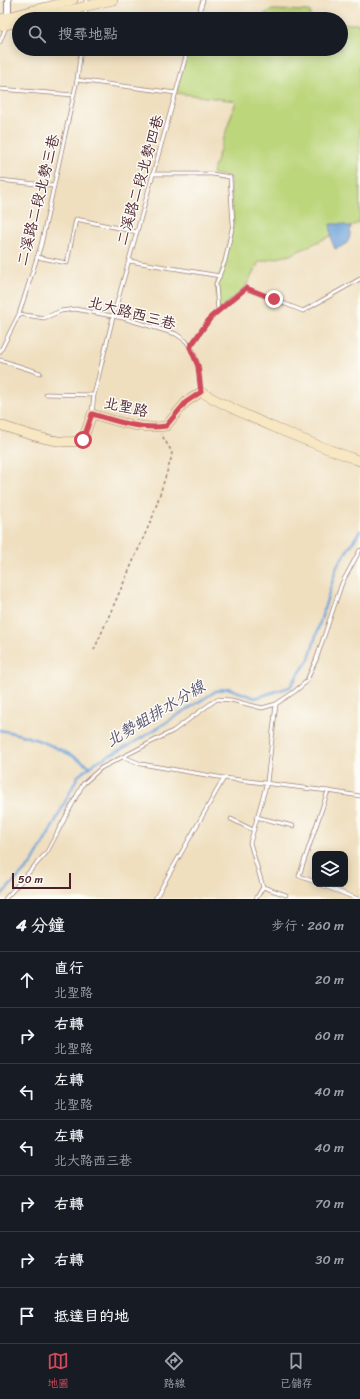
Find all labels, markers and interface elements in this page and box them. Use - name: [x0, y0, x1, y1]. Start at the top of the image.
- search box: [12, 12, 348, 56]
- text: 搜尋地點: [58, 21, 118, 47]
- icon: search: [26, 23, 48, 45]
- street label: 二溪路二段北勢四巷: [109, 112, 171, 248]
- street label: 二溪路二段北勢三巷: [9, 131, 67, 269]
- street label: 北大路西三巷: [85, 289, 179, 337]
- route end: [265, 290, 283, 308]
- street label: 北聖路: [101, 390, 151, 424]
- route start: [74, 431, 92, 449]
- water label: 北勢蛆排水分線: [100, 672, 212, 755]
- map controls: [312, 851, 348, 887]
- button: layers: [312, 851, 348, 887]
- text: 50 m: [18, 870, 43, 889]
- scale bar: [12, 871, 71, 890]
- text: 4 分鐘: [16, 910, 65, 940]
- text: 步行 · 260 m: [271, 914, 344, 937]
- text: 直行: [54, 955, 84, 981]
- text: 20 m: [315, 968, 344, 991]
- icon: ahead: [16, 969, 38, 991]
- text: 北聖路: [54, 981, 93, 1004]
- text: 右轉: [54, 1011, 84, 1037]
- text: 60 m: [315, 1024, 344, 1047]
- icon: right: [16, 1025, 38, 1047]
- text: 北聖路: [54, 1037, 93, 1060]
- text: 左轉: [54, 1067, 84, 1093]
- text: 40 m: [314, 1080, 344, 1103]
- icon: left: [16, 1081, 38, 1103]
- text: 北聖路: [54, 1093, 93, 1116]
- text: 左轉: [54, 1123, 84, 1149]
- text: 40 m: [314, 1136, 344, 1159]
- icon: left: [16, 1137, 38, 1159]
- text: 北大路西三巷: [54, 1149, 132, 1172]
- text: 右轉: [54, 1191, 84, 1217]
- text: 70 m: [315, 1192, 344, 1215]
- icon: right: [16, 1193, 38, 1215]
- text: 右轉: [54, 1247, 84, 1273]
- text: 30 m: [315, 1248, 344, 1271]
- icon: right: [16, 1249, 38, 1271]
- text: 抵達目的地: [54, 1303, 129, 1329]
- icon: arrive: [16, 1305, 38, 1327]
- tab: 地圖: [47, 1350, 69, 1393]
- tab: 路線: [163, 1350, 185, 1393]
- tab: 已儲存: [280, 1350, 313, 1393]

